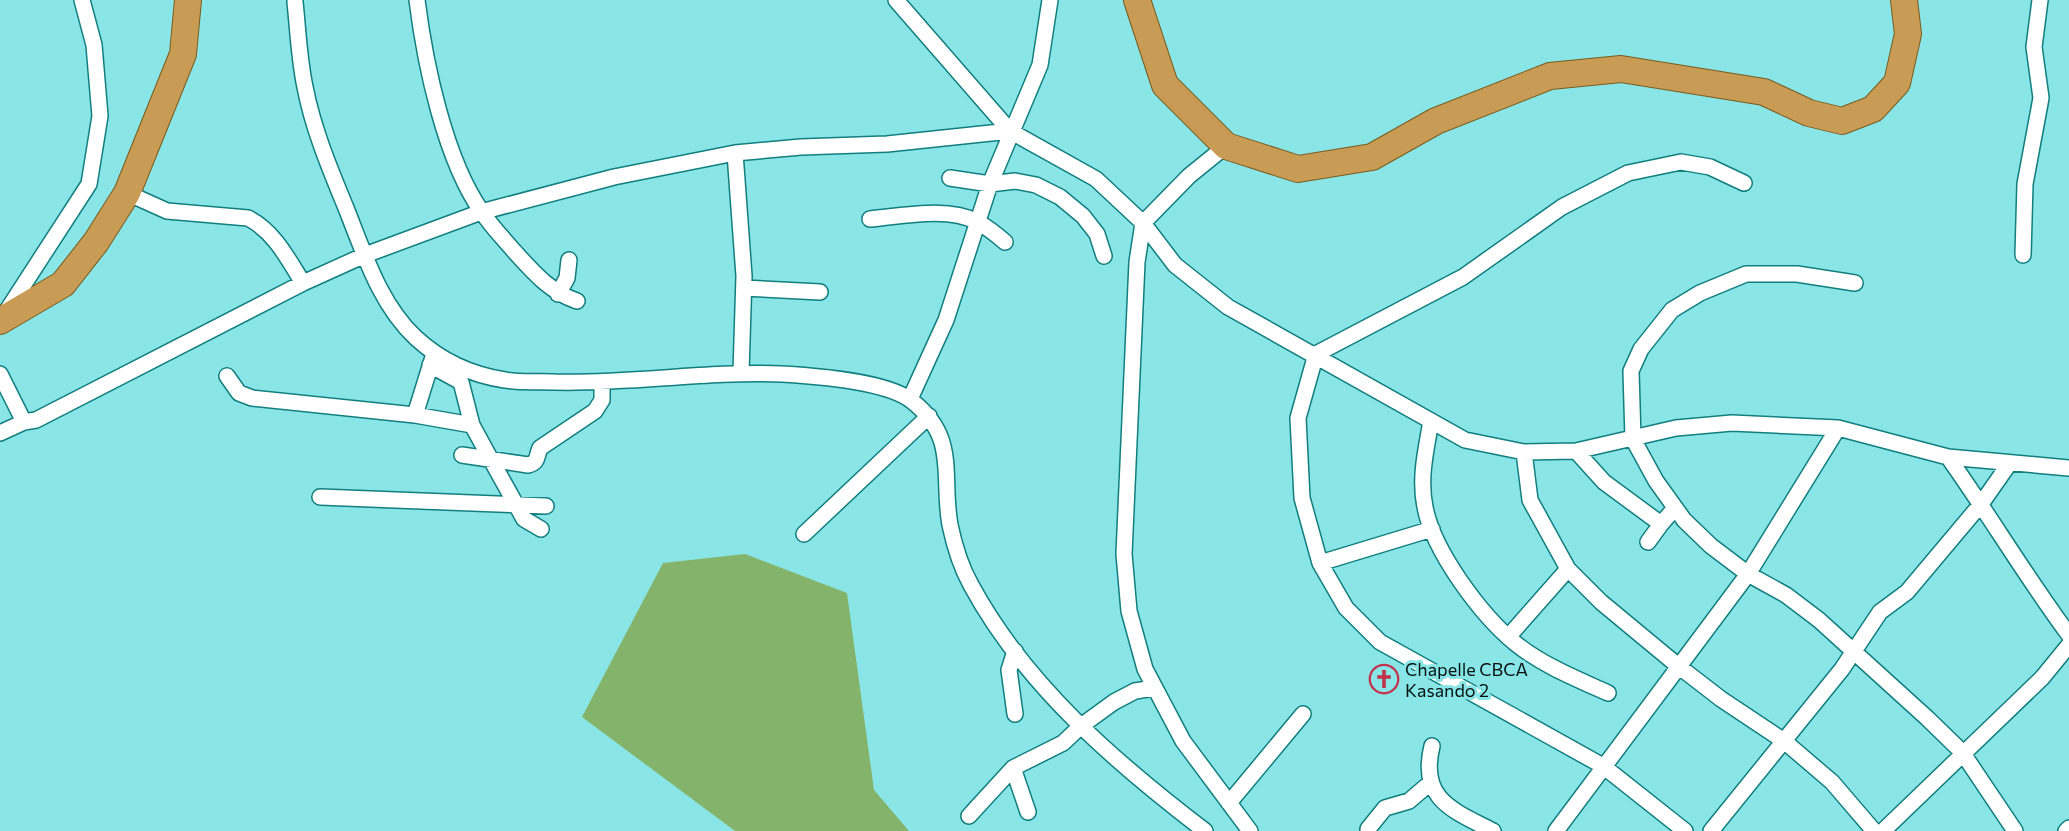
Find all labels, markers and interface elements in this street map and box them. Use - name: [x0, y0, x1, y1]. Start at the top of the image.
- place label: Chapelle CBCA Kasando 2: [1405, 658, 1528, 701]
- church icon: Chapelle CBCA Kasando 2: [1368, 663, 1400, 695]

